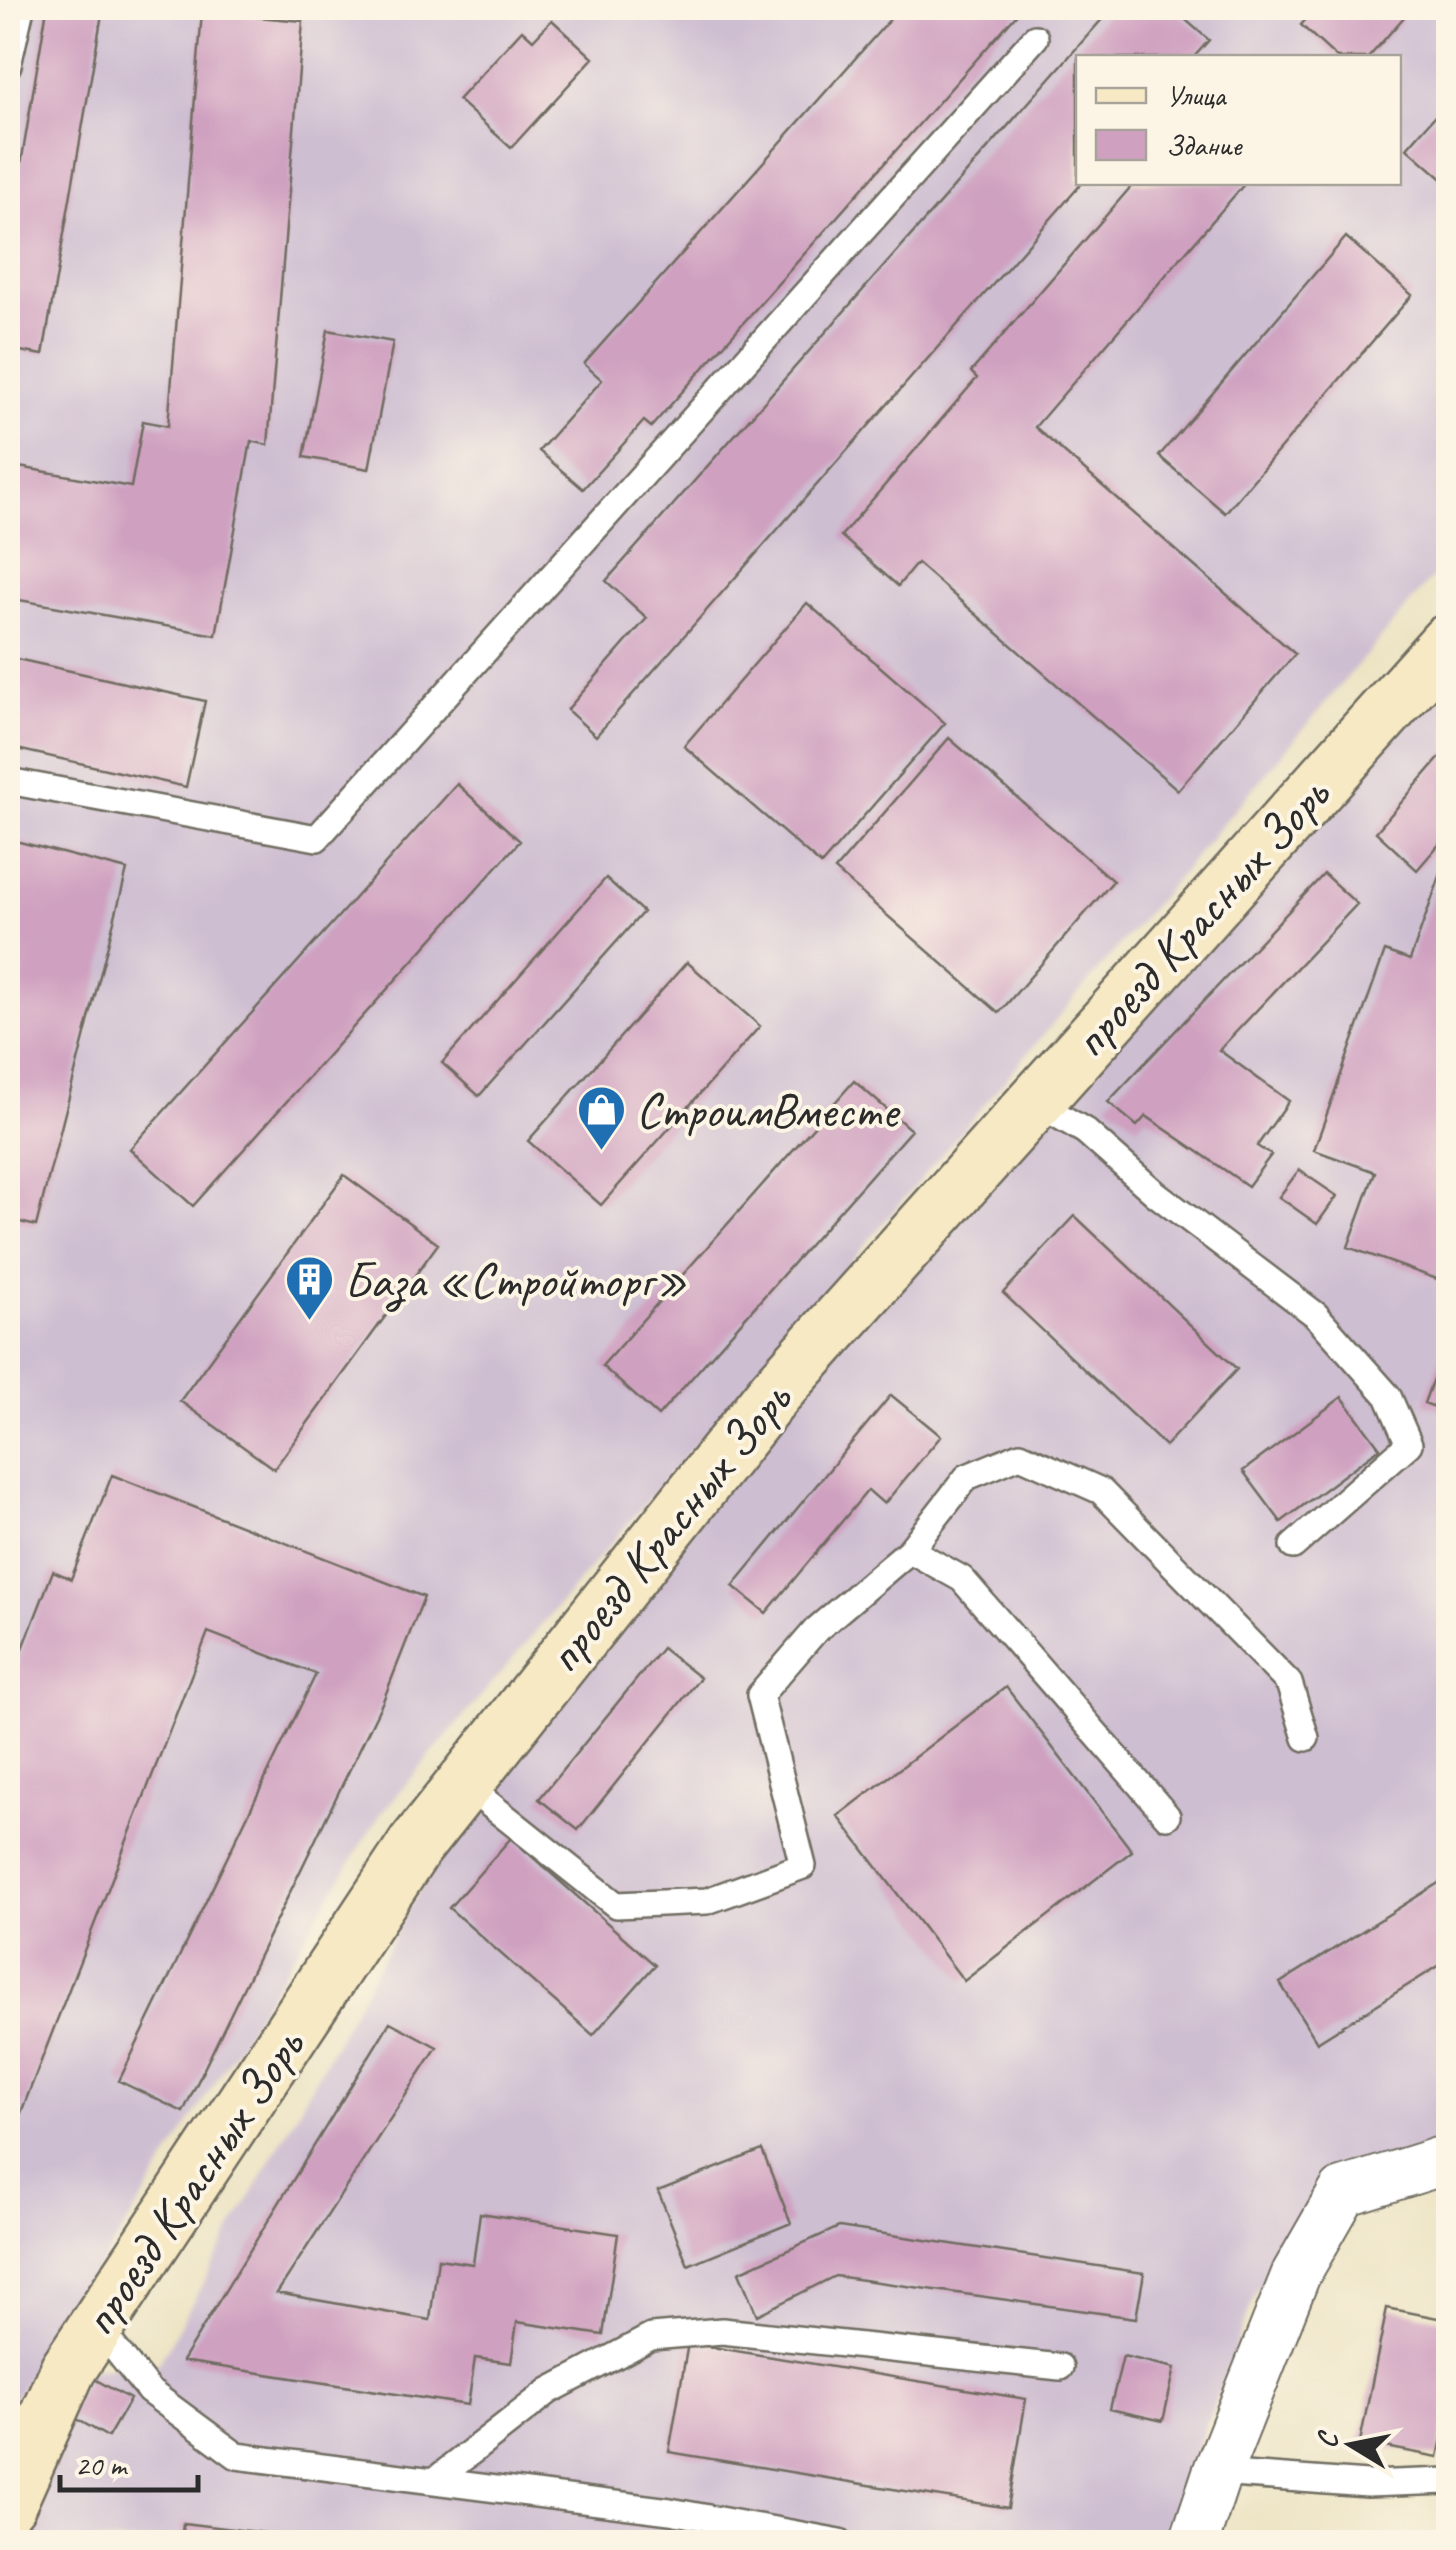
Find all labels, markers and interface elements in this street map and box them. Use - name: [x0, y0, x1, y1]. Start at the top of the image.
- legend: [1076, 55, 1401, 185]
- text: Улица: [1166, 76, 1227, 114]
- text: Здание: [1166, 126, 1243, 164]
- street label: проезд Красных Зорь: [1058, 763, 1344, 1071]
- place label: СтроимВместе: [636, 1079, 901, 1142]
- shop icon: СтроимВместе: [575, 1084, 627, 1152]
- place label: База «Стройторг»: [344, 1249, 687, 1312]
- building icon: База «Стройторг»: [283, 1254, 335, 1322]
- street label: проезд Красных Зорь: [532, 1368, 806, 1686]
- street label: проезд Красных Зорь: [67, 2015, 319, 2348]
- north arrow: [1301, 2395, 1401, 2495]
- text: С: [1308, 2428, 1346, 2451]
- scale bar: [60, 2430, 198, 2492]
- text: 20 m: [75, 2446, 128, 2484]

